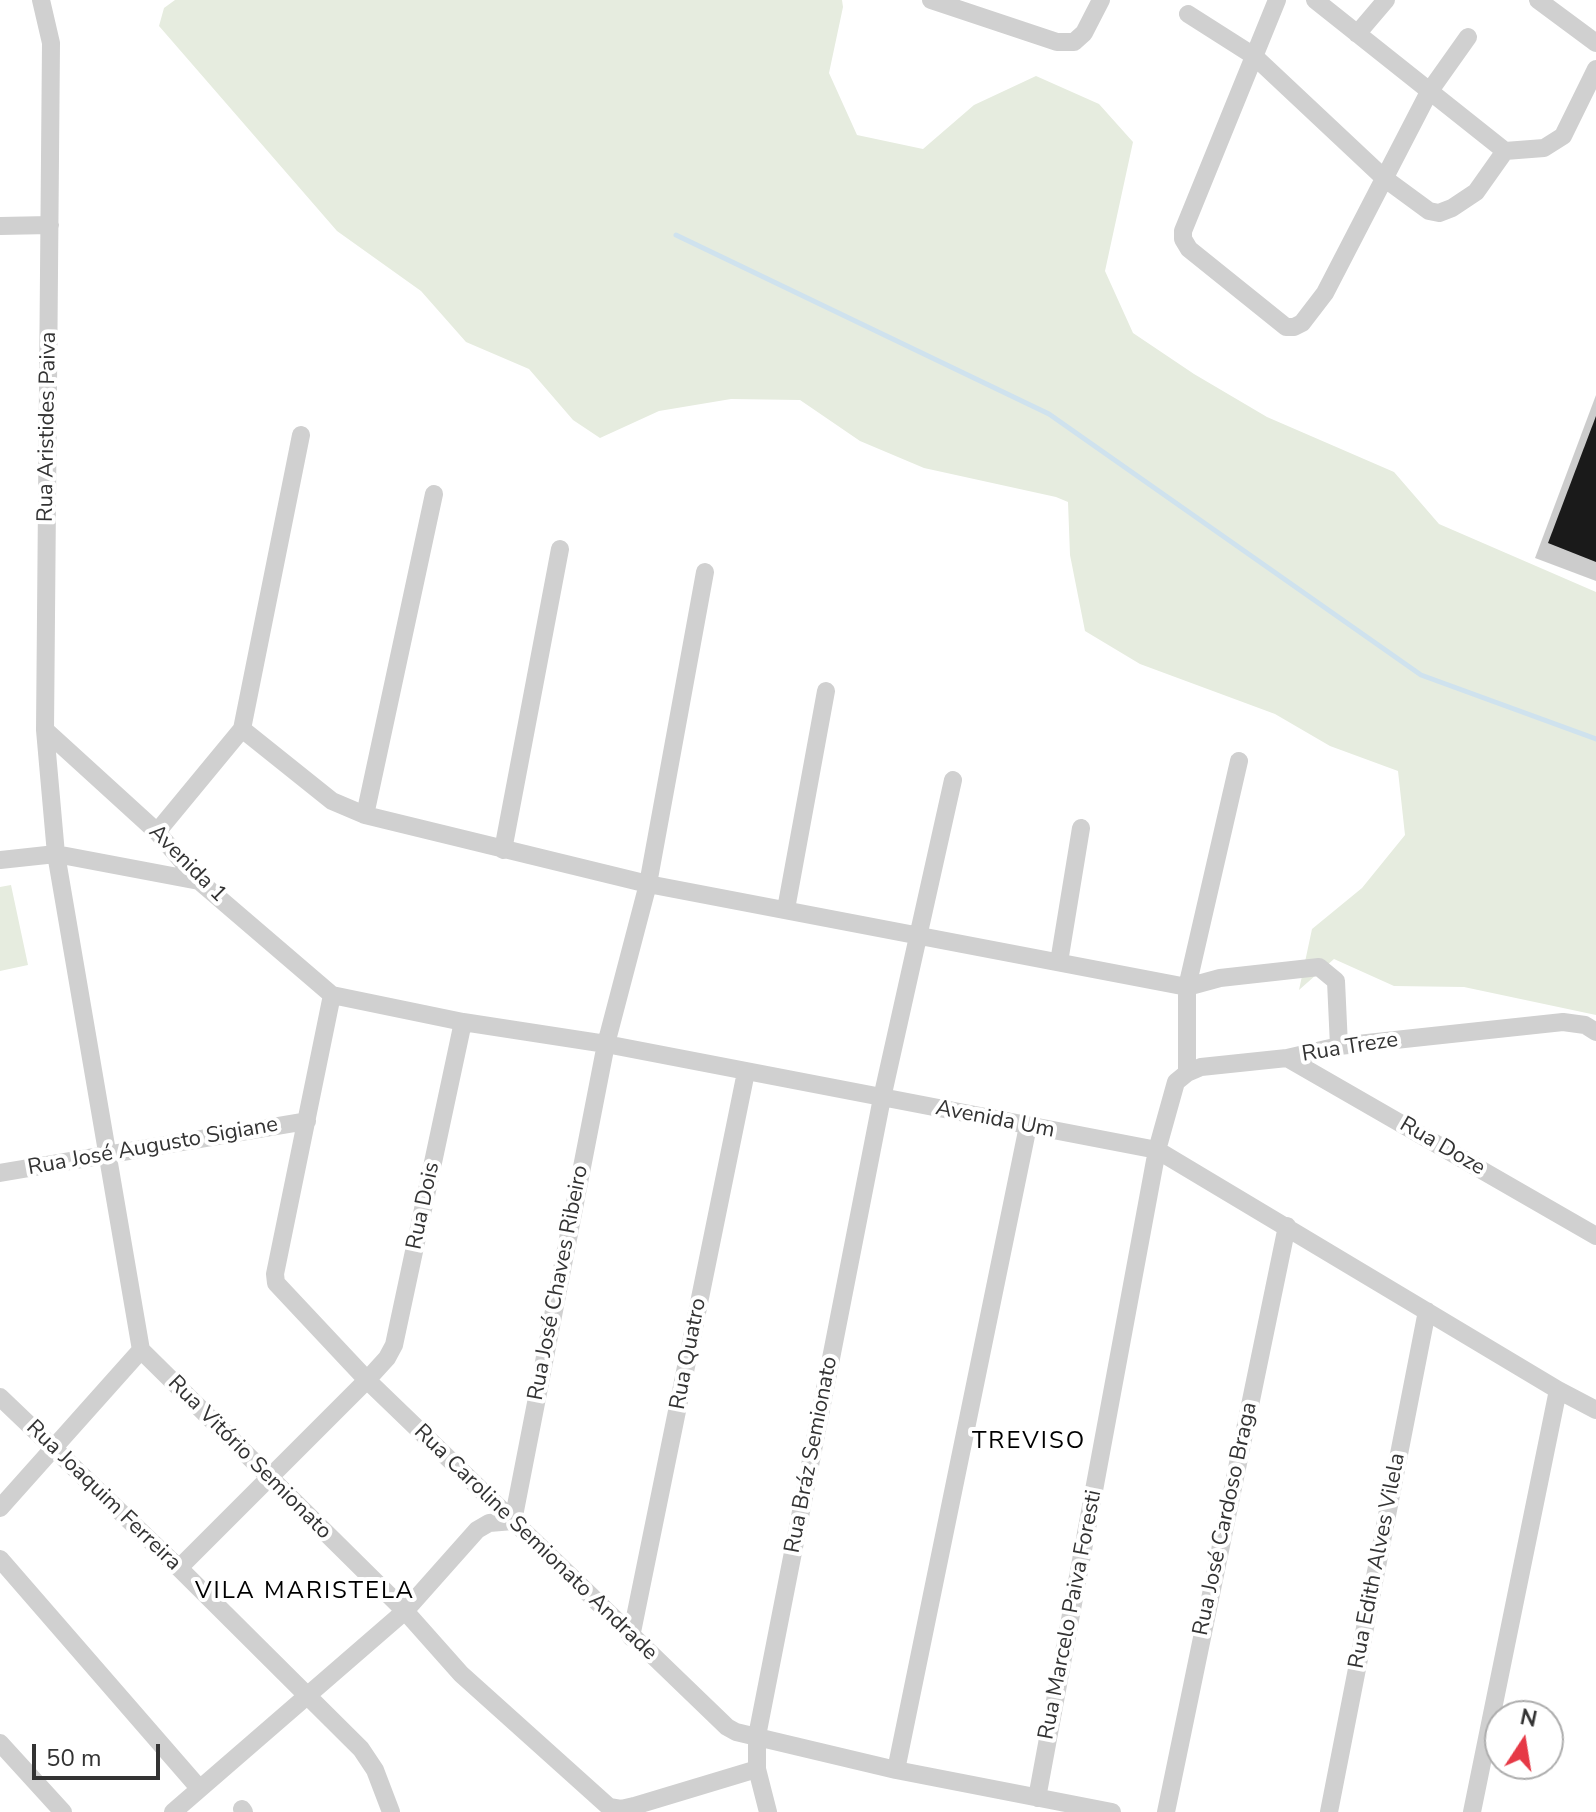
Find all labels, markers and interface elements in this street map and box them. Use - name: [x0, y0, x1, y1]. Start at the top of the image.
- street label: Rua Aristides Paiva: [33, 332, 63, 522]
- street label: Avenida 1: [143, 820, 231, 908]
- street label: Rua Treze: [1300, 1027, 1400, 1069]
- street label: Avenida Um: [933, 1096, 1057, 1144]
- street label: Rua José Augusto Sigiane: [26, 1112, 280, 1182]
- street label: Rua Doze: [1394, 1112, 1490, 1182]
- street label: Rua Dois: [402, 1160, 446, 1252]
- street label: Rua José Chaves Ribeiro: [523, 1163, 595, 1403]
- street label: Rua Quatro: [665, 1296, 713, 1412]
- street label: Rua Bráz Semionato: [780, 1354, 844, 1556]
- street label: Rua Vitório Semionato: [162, 1371, 336, 1545]
- street label: Rua José Cardoso Braga: [1188, 1400, 1264, 1638]
- street label: Rua Joaquim Ferreira: [20, 1415, 186, 1577]
- street label: Rua Caroline Semionato Andrade: [408, 1419, 662, 1667]
- district label: TREVISO: [972, 1428, 1086, 1456]
- street label: Rua Edith Alves Vilela: [1344, 1451, 1412, 1671]
- street label: Rua Marcelo Paiva Foresti: [1034, 1488, 1108, 1742]
- district label: VILA MARISTELA: [195, 1578, 415, 1606]
- north arrow: [1484, 1700, 1564, 1780]
- text: N: [1517, 1702, 1540, 1735]
- scale bar: [36, 1728, 164, 1778]
- text: 50 m: [46, 1742, 102, 1774]

